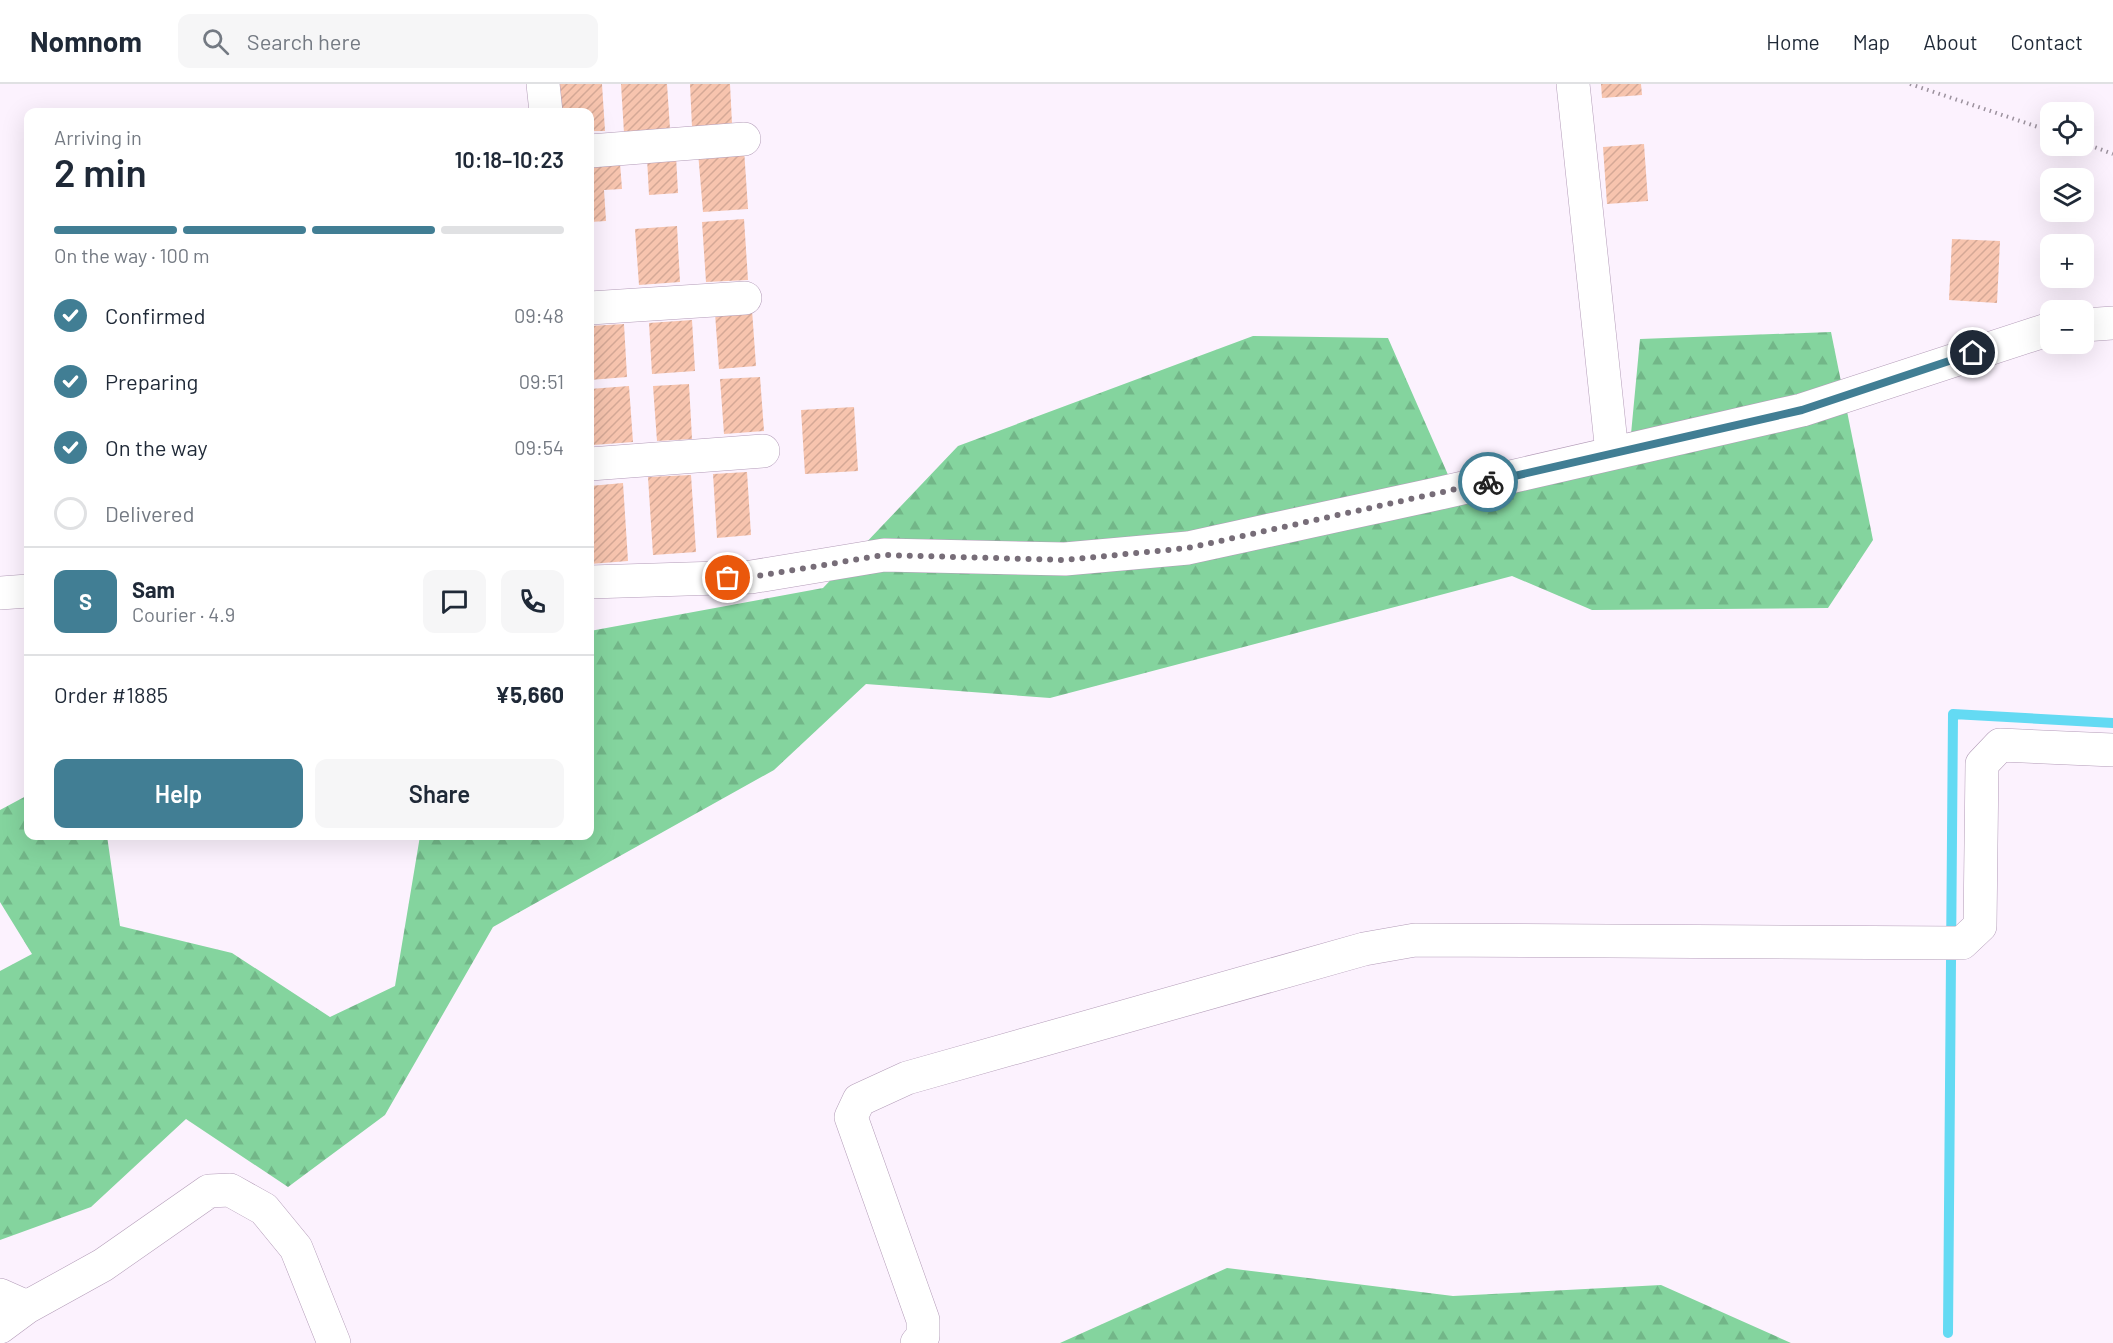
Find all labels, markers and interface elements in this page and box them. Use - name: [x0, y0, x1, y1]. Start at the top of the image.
- search box: [178, 14, 598, 68]
- text: Nomnom: [30, 24, 142, 58]
- icon: search: [199, 25, 232, 58]
- text: Search here: [247, 28, 361, 54]
- text: Home: [1766, 29, 1820, 54]
- text: Map: [1853, 29, 1890, 54]
- text: About: [1923, 29, 1978, 54]
- text: Contact: [2011, 29, 2083, 54]
- map controls: [2040, 102, 2094, 354]
- button: locate: [2040, 102, 2094, 156]
- text: Arriving in: [54, 125, 142, 149]
- text: 10:18–10:23: [455, 146, 564, 172]
- text: 2 min: [54, 148, 147, 195]
- button: layers: [2040, 168, 2094, 222]
- button: +: [2040, 234, 2094, 288]
- text: On the way · 100 m: [54, 243, 210, 267]
- icon: check: [54, 299, 87, 332]
- button: −: [2040, 300, 2094, 354]
- text: Confirmed: [105, 302, 205, 328]
- text: 09:48: [514, 303, 564, 327]
- pin: [1947, 327, 1998, 378]
- icon: home: [1956, 336, 1989, 369]
- icon: check: [54, 365, 87, 398]
- text: Preparing: [105, 368, 198, 394]
- text: 09:51: [519, 369, 564, 393]
- icon: check: [54, 431, 87, 464]
- text: On the way: [105, 434, 208, 460]
- text: 09:54: [514, 435, 564, 459]
- courier: [1458, 452, 1518, 512]
- icon: bike: [1472, 466, 1505, 499]
- text: Delivered: [105, 500, 194, 526]
- pin: [702, 552, 753, 603]
- icon: bag: [711, 561, 744, 594]
- button: chat: [423, 570, 486, 633]
- button: phone: [501, 570, 564, 633]
- text: Sam: [132, 576, 175, 602]
- text: S: [79, 588, 92, 614]
- text: Courier · 4.9: [132, 602, 235, 626]
- text: Order #1885: [54, 681, 168, 707]
- text: ¥5,660: [495, 681, 564, 707]
- button: Help: [54, 759, 303, 828]
- button: Share: [315, 759, 564, 828]

